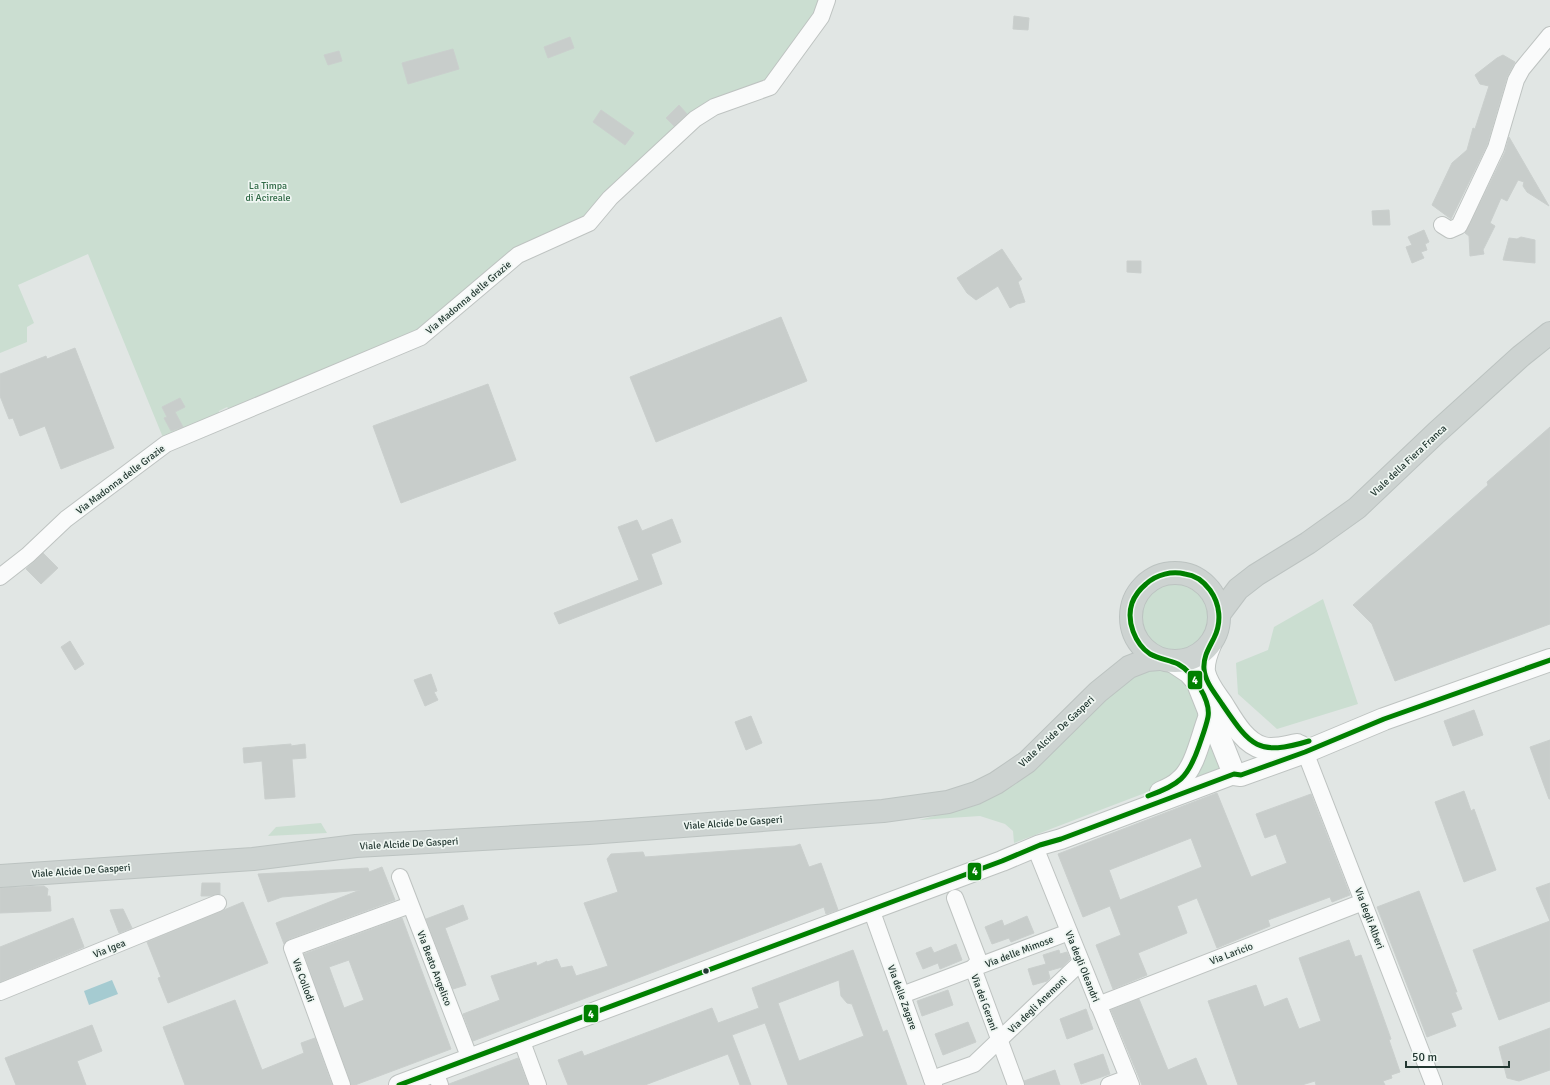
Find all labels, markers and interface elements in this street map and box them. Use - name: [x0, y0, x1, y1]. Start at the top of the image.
- park label: La Timpa di Acireale: [245, 180, 291, 204]
- street label: Via Madonna delle Grazie: [423, 258, 514, 337]
- street label: Viale della Fiera Franca: [1368, 422, 1449, 499]
- street label: Via Madonna delle Grazie: [74, 443, 167, 517]
- line badge: 4: [1187, 670, 1203, 690]
- text: 4: [1192, 674, 1198, 687]
- street label: Viale Alcide De Gasperi: [1016, 694, 1097, 770]
- street label: Viale Alcide De Gasperi: [683, 814, 783, 832]
- street label: Viale Alcide De Gasperi: [359, 835, 459, 853]
- street label: Viale Alcide De Gasperi: [31, 862, 131, 880]
- line badge: 4: [967, 862, 982, 881]
- text: 4: [972, 865, 978, 878]
- street label: Via degli Alberi: [1352, 886, 1386, 951]
- street label: Via Beato Angelico: [414, 929, 454, 1008]
- street label: Via degli Oleandri: [1062, 929, 1102, 1004]
- street label: Via delle Mimose: [983, 933, 1055, 970]
- street label: Via Igea: [91, 937, 127, 961]
- street label: Via Laricio: [1208, 940, 1255, 968]
- street label: Via Collodi: [290, 957, 317, 1004]
- street label: Via delle Zagare: [885, 963, 919, 1031]
- unlabelled marker: [701, 966, 711, 976]
- street label: Via dei Gerani: [968, 972, 1000, 1032]
- street label: Via degli Anemoni: [1006, 974, 1070, 1036]
- line badge: 4: [583, 1004, 599, 1023]
- text: 4: [588, 1008, 594, 1021]
- scale bar: [1406, 1043, 1509, 1069]
- text: 50 m: [1412, 1050, 1437, 1065]

